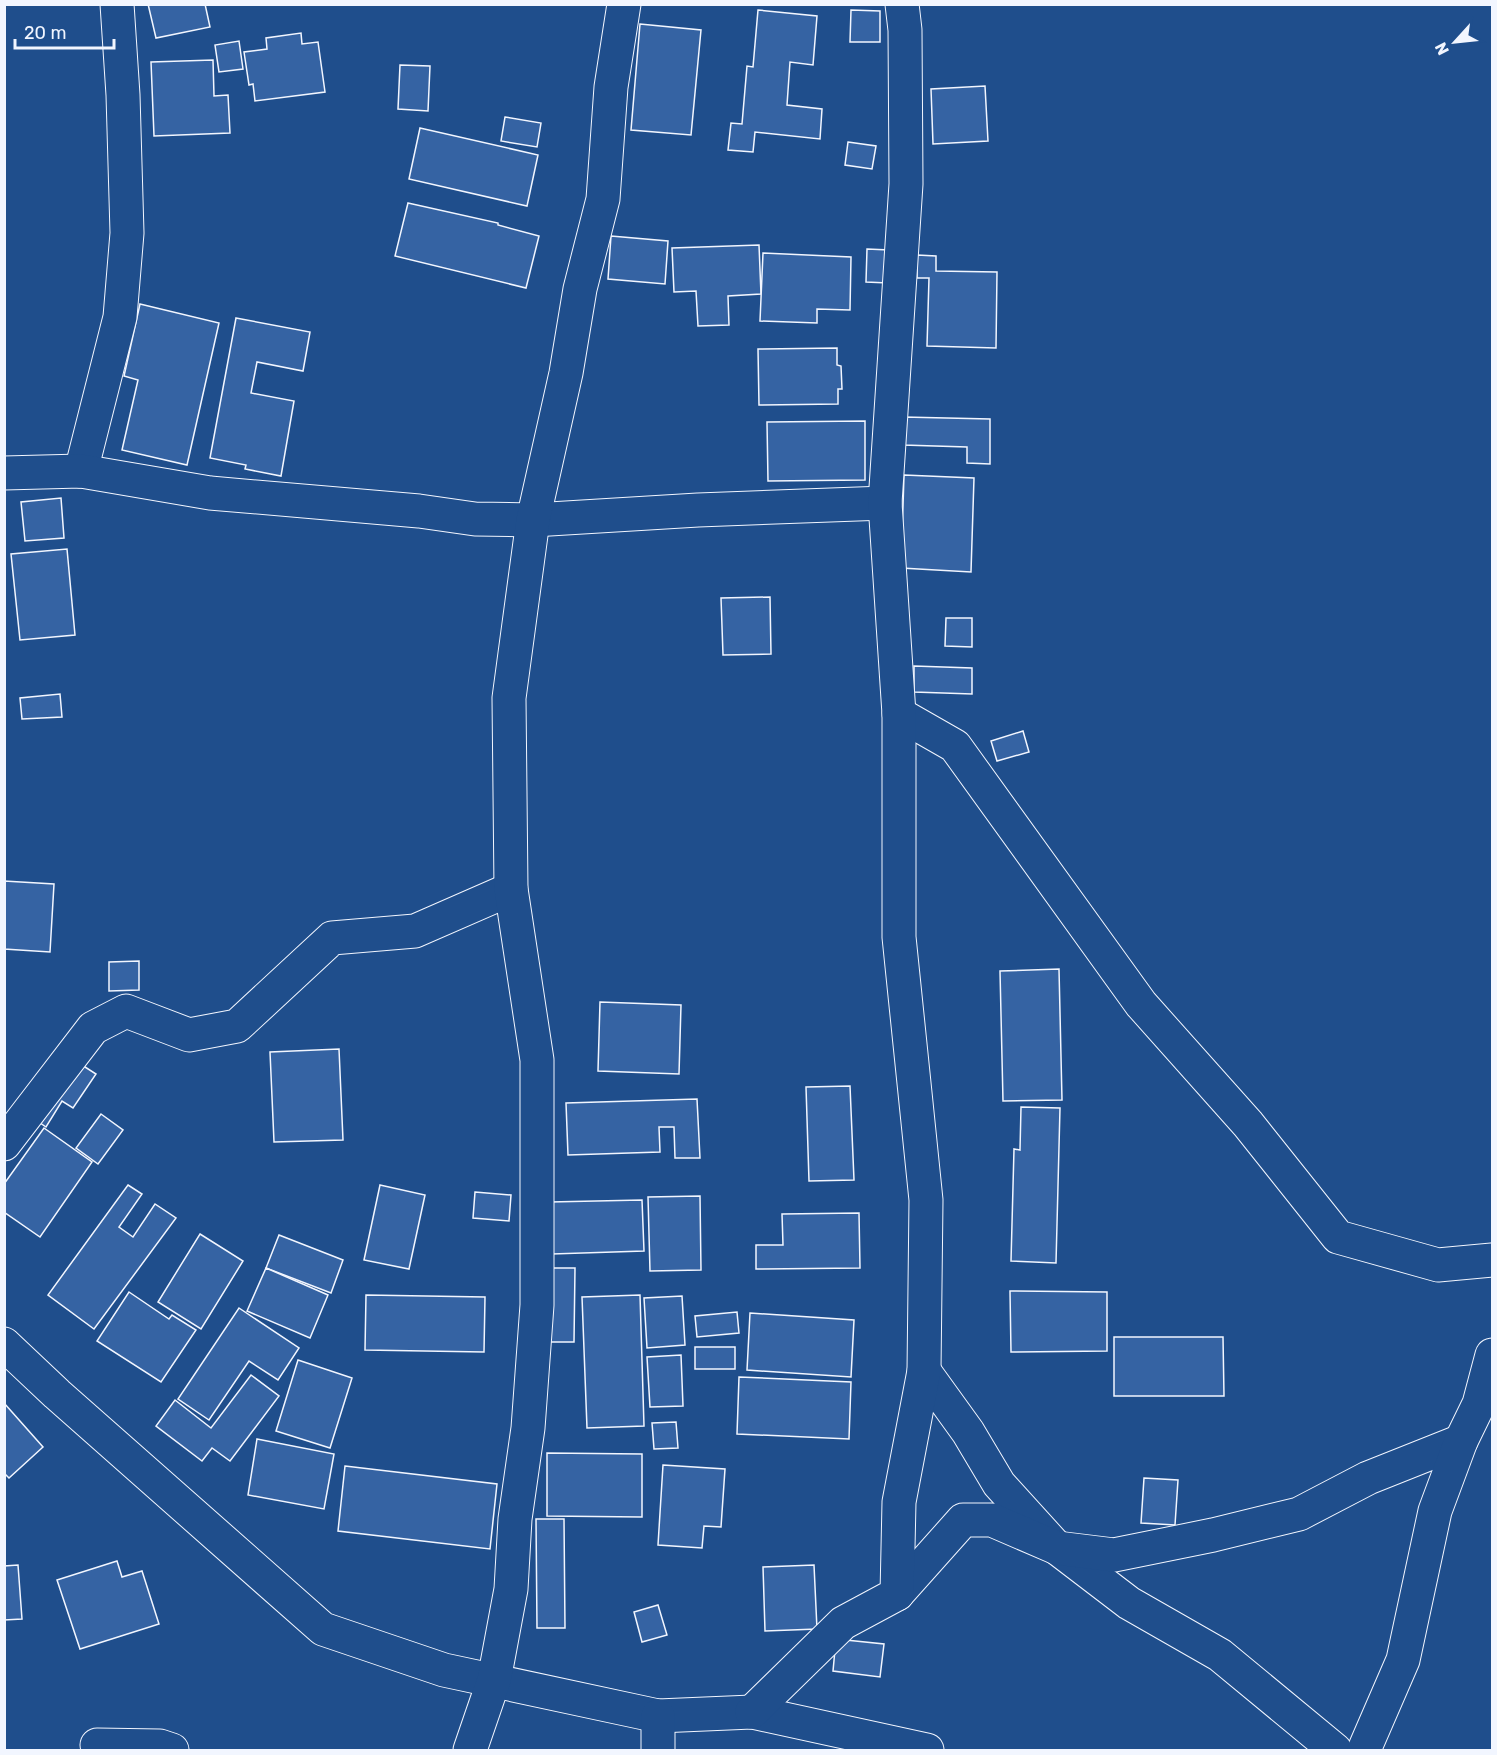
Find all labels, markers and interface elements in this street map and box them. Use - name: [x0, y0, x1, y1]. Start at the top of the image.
- scale bar: [15, 12, 114, 50]
- north arrow: [1425, 12, 1485, 72]
- text: 20 m: [24, 22, 66, 44]
- text: N: [1431, 39, 1453, 58]

